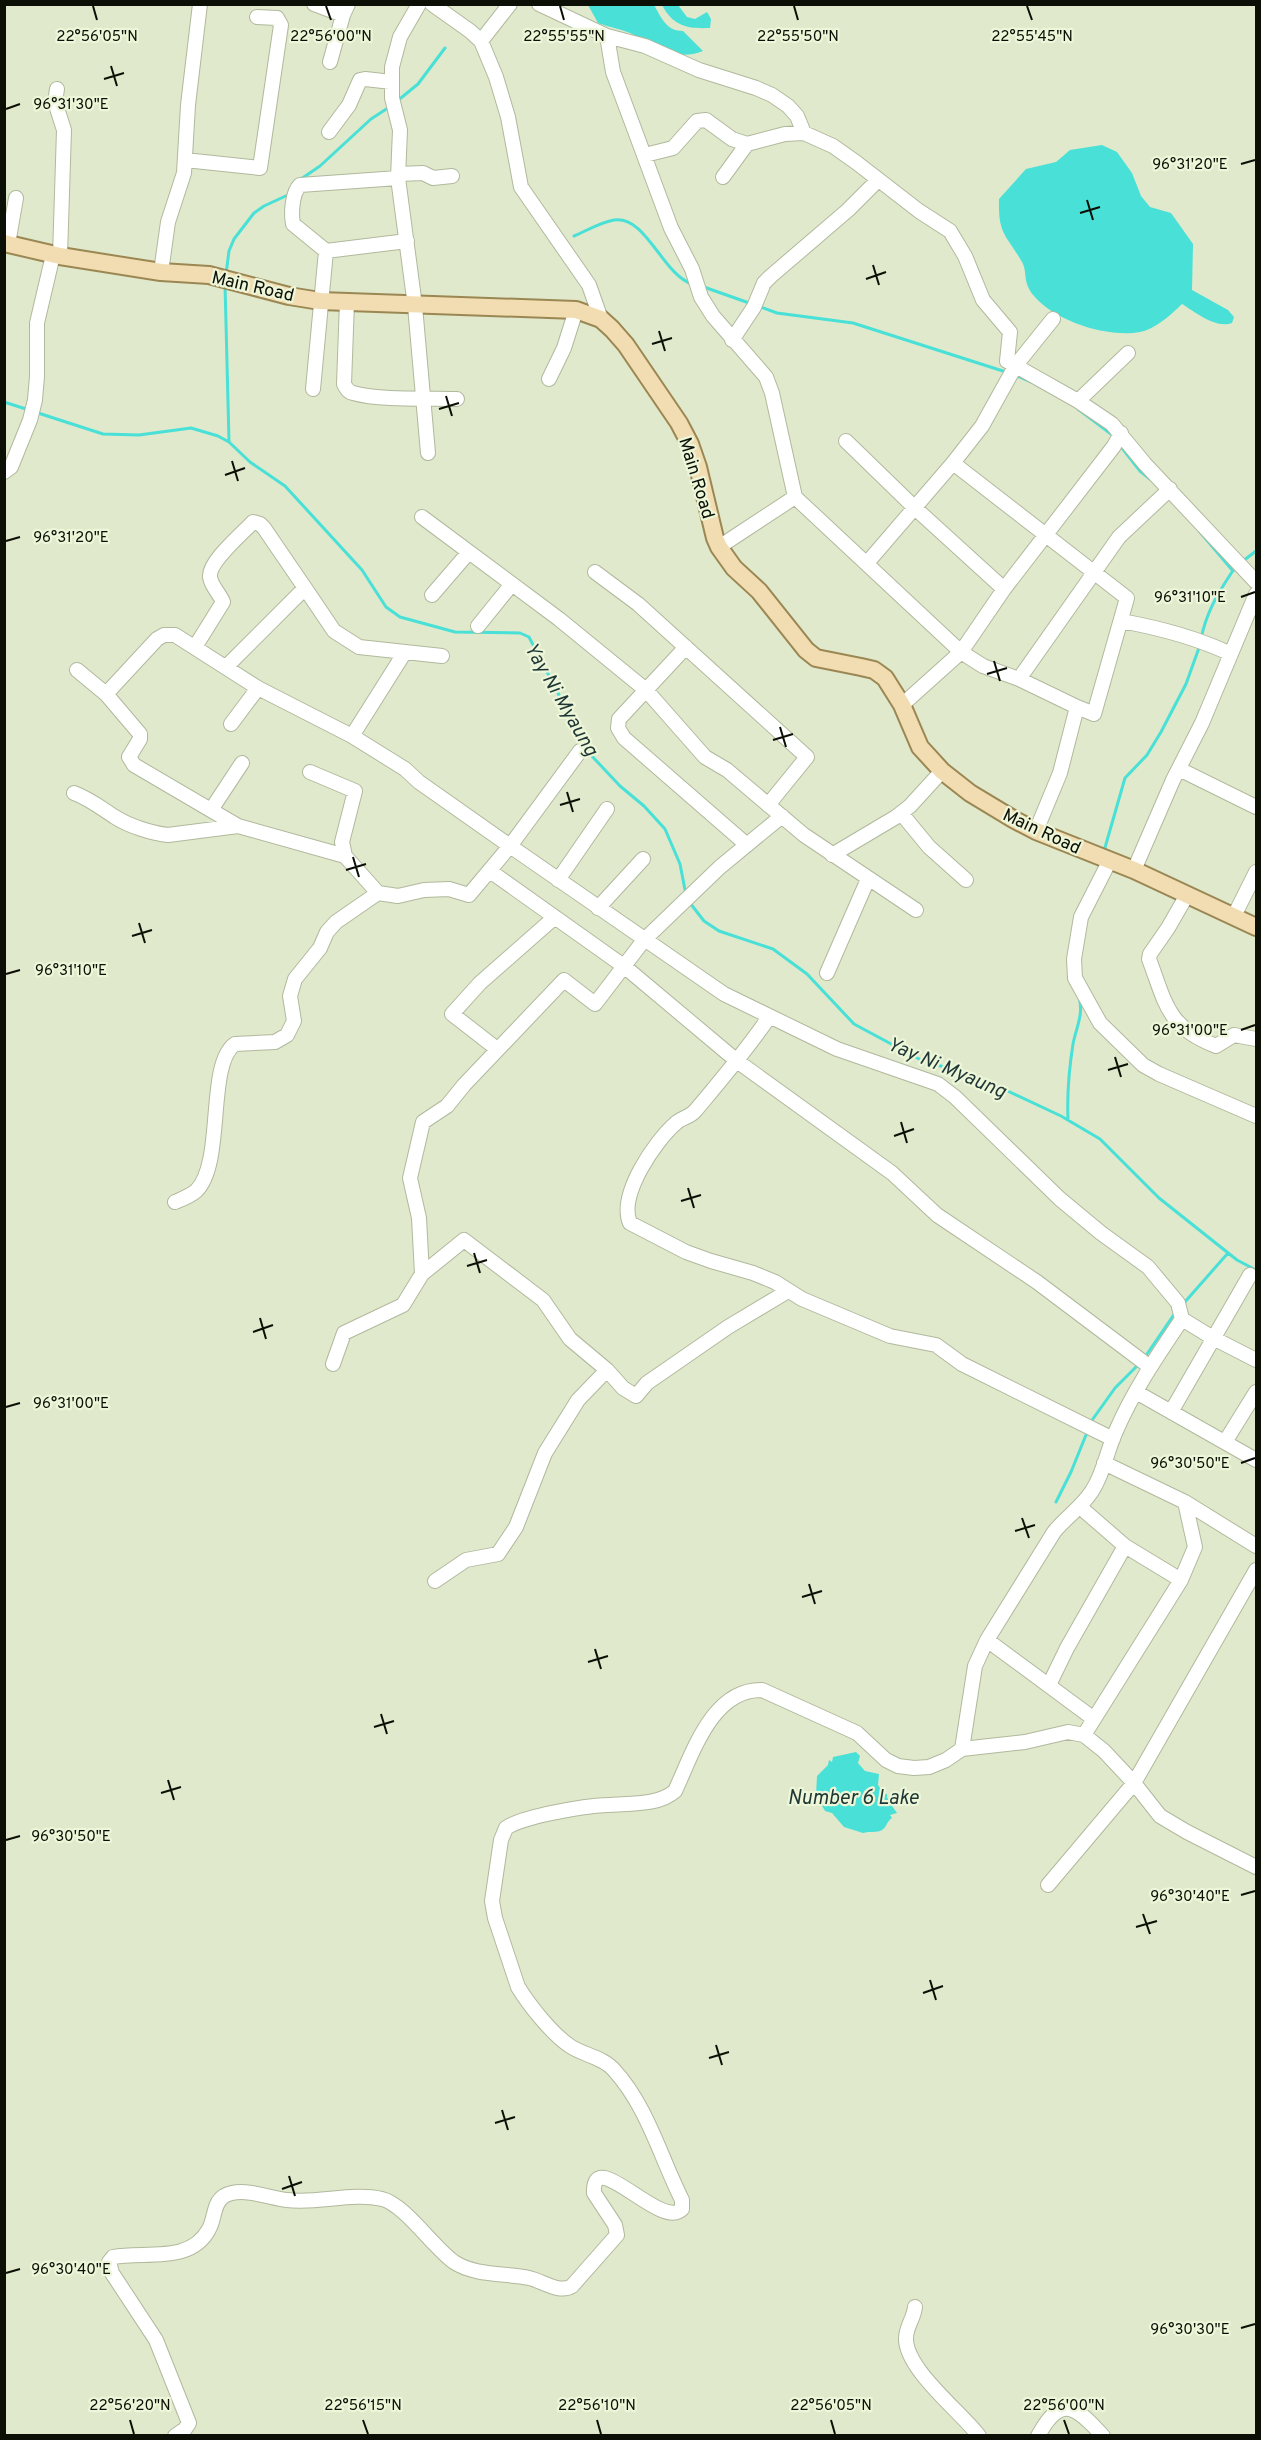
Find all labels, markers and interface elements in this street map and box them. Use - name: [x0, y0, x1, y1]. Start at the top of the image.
- text: 22°56'05"N: [56, 28, 138, 47]
- text: 22°56'00"N: [290, 28, 372, 47]
- text: 22°55'55"N: [523, 28, 605, 47]
- text: 22°55'50"N: [757, 28, 839, 47]
- text: 22°55'45"N: [991, 28, 1073, 47]
- text: 96°31'30"E: [33, 96, 109, 115]
- text: 96°31'20"E: [1152, 156, 1228, 175]
- street label: Main Road: [209, 267, 296, 308]
- street label: Main Road: [672, 435, 719, 522]
- text: 96°31'20"E: [33, 529, 109, 548]
- text: 96°31'10"E: [1154, 589, 1226, 608]
- water label: Yay Ni Myaung: [517, 639, 604, 762]
- street label: Main Road: [998, 804, 1084, 861]
- text: 96°31'10"E: [35, 962, 107, 981]
- text: 96°31'00"E: [1152, 1022, 1228, 1041]
- water label: Yay Ni Myaung: [883, 1032, 1011, 1106]
- text: 96°31'00"E: [33, 1395, 109, 1414]
- text: 96°30'50"E: [1150, 1455, 1230, 1474]
- water label: Number 6 Lake: [787, 1786, 919, 1812]
- text: 96°30'50"E: [31, 1828, 111, 1847]
- text: 96°30'40"E: [1150, 1888, 1230, 1907]
- text: 96°30'40"E: [31, 2261, 111, 2280]
- text: 96°30'30"E: [1150, 2321, 1230, 2340]
- text: 22°56'20"N: [89, 2397, 171, 2416]
- text: 22°56'15"N: [324, 2397, 402, 2416]
- text: 22°56'10"N: [558, 2397, 636, 2416]
- text: 22°56'05"N: [790, 2397, 872, 2416]
- text: 22°56'00"N: [1023, 2397, 1105, 2416]

